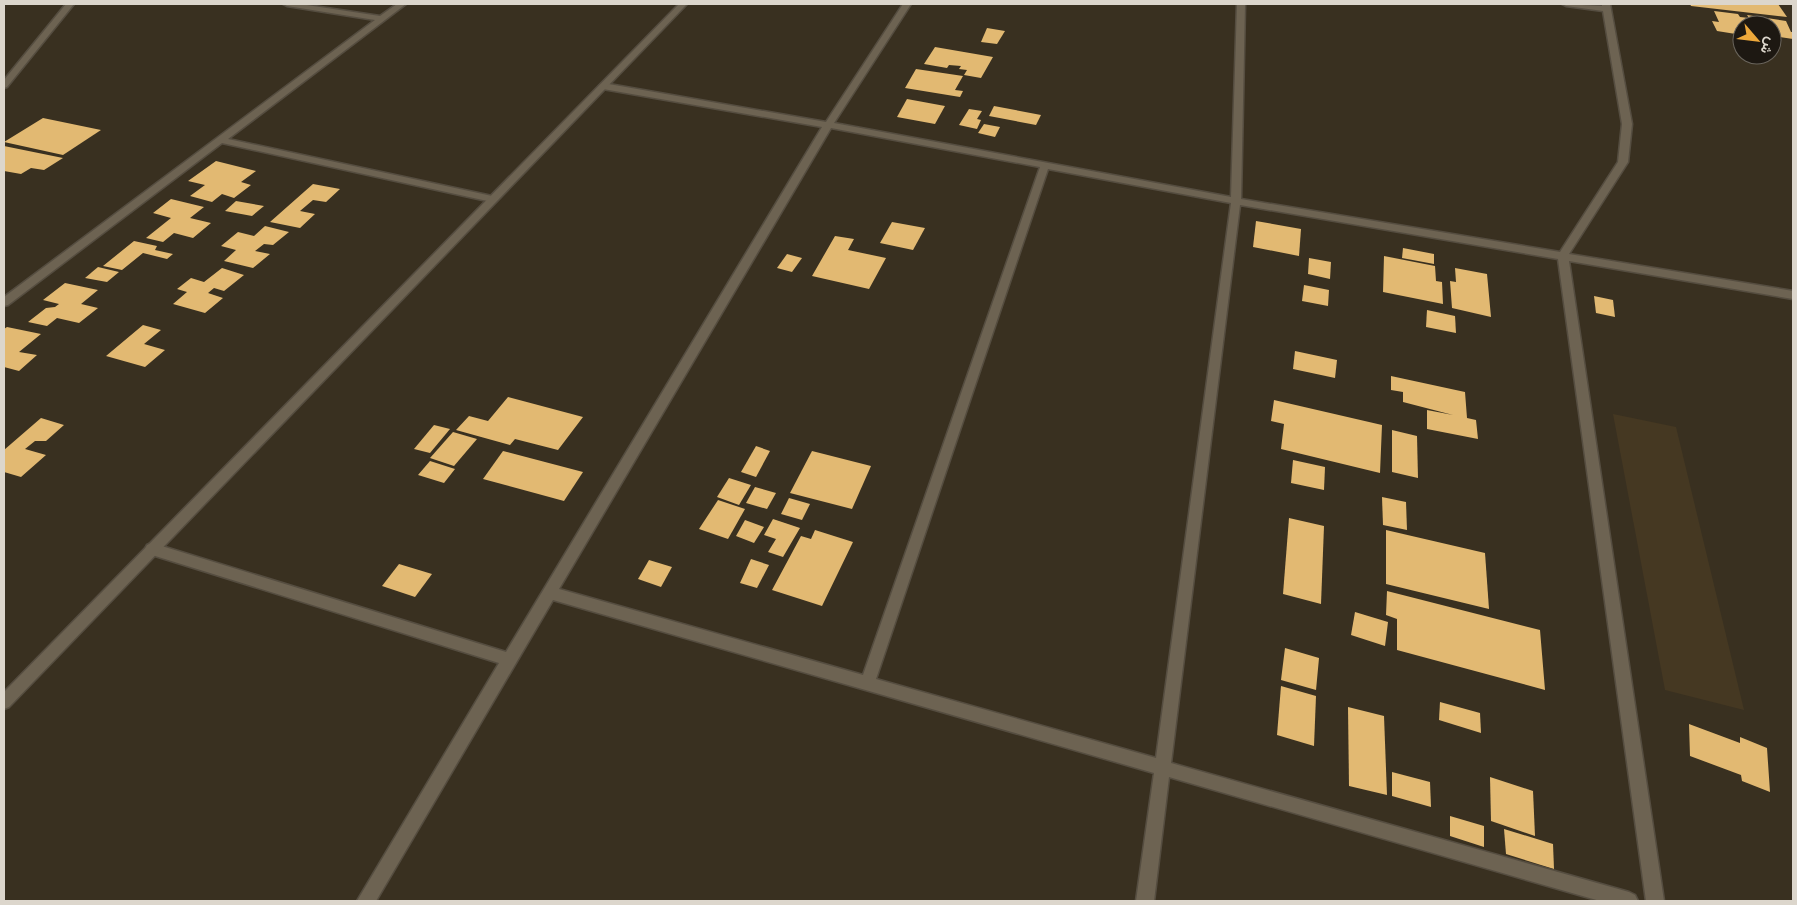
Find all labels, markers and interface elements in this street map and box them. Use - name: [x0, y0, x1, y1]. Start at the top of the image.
- north arrow: [1732, 15, 1782, 65]
- text: ش: [1757, 34, 1779, 57]

